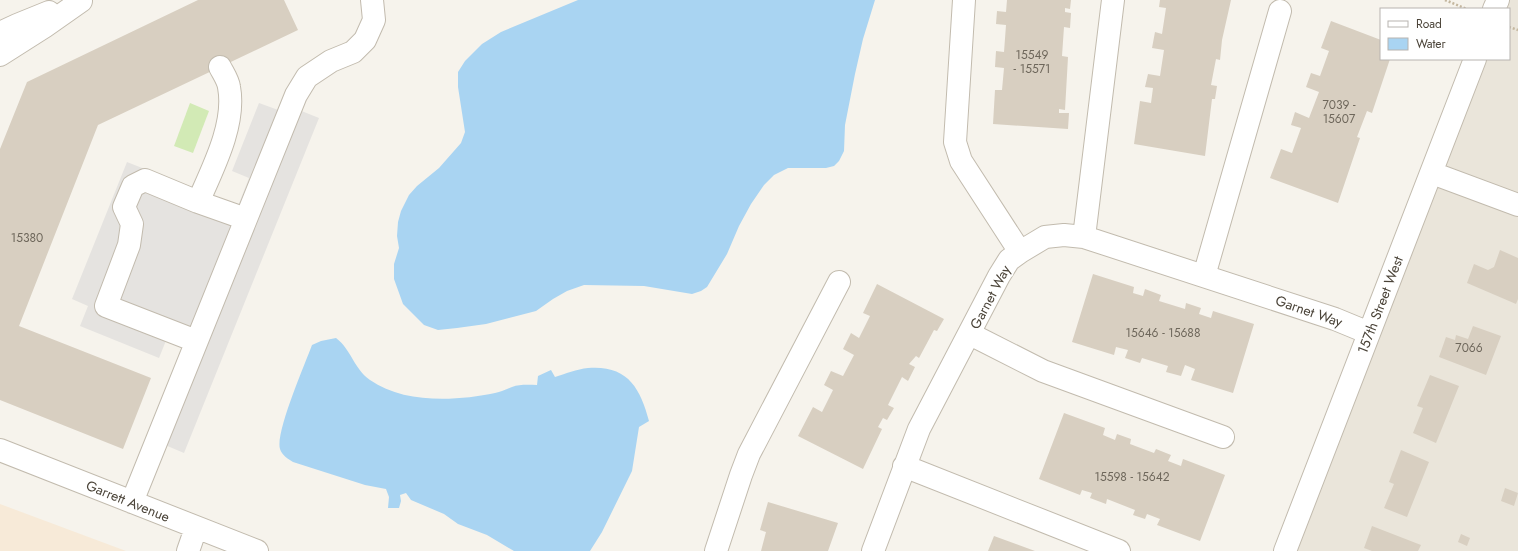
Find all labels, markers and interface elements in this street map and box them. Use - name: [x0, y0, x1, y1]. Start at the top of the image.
- legend: [1380, 8, 1510, 60]
- text: Road: [1416, 15, 1442, 33]
- text: Water: [1416, 35, 1447, 53]
- house number: 15549 - 15571: [1014, 46, 1050, 78]
- house number: 7039 - 15607: [1322, 96, 1356, 128]
- house number: 15380: [11, 229, 43, 247]
- street label: 157th Street West: [1352, 253, 1408, 357]
- street label: Garnet Way: [965, 261, 1016, 333]
- street label: Garnet Way: [1273, 290, 1346, 332]
- house number: 15646 - 15688: [1126, 324, 1200, 342]
- house number: 7066: [1455, 339, 1483, 357]
- house number: 15598 - 15642: [1094, 468, 1170, 486]
- street label: Garrett Avenue: [83, 475, 173, 527]

